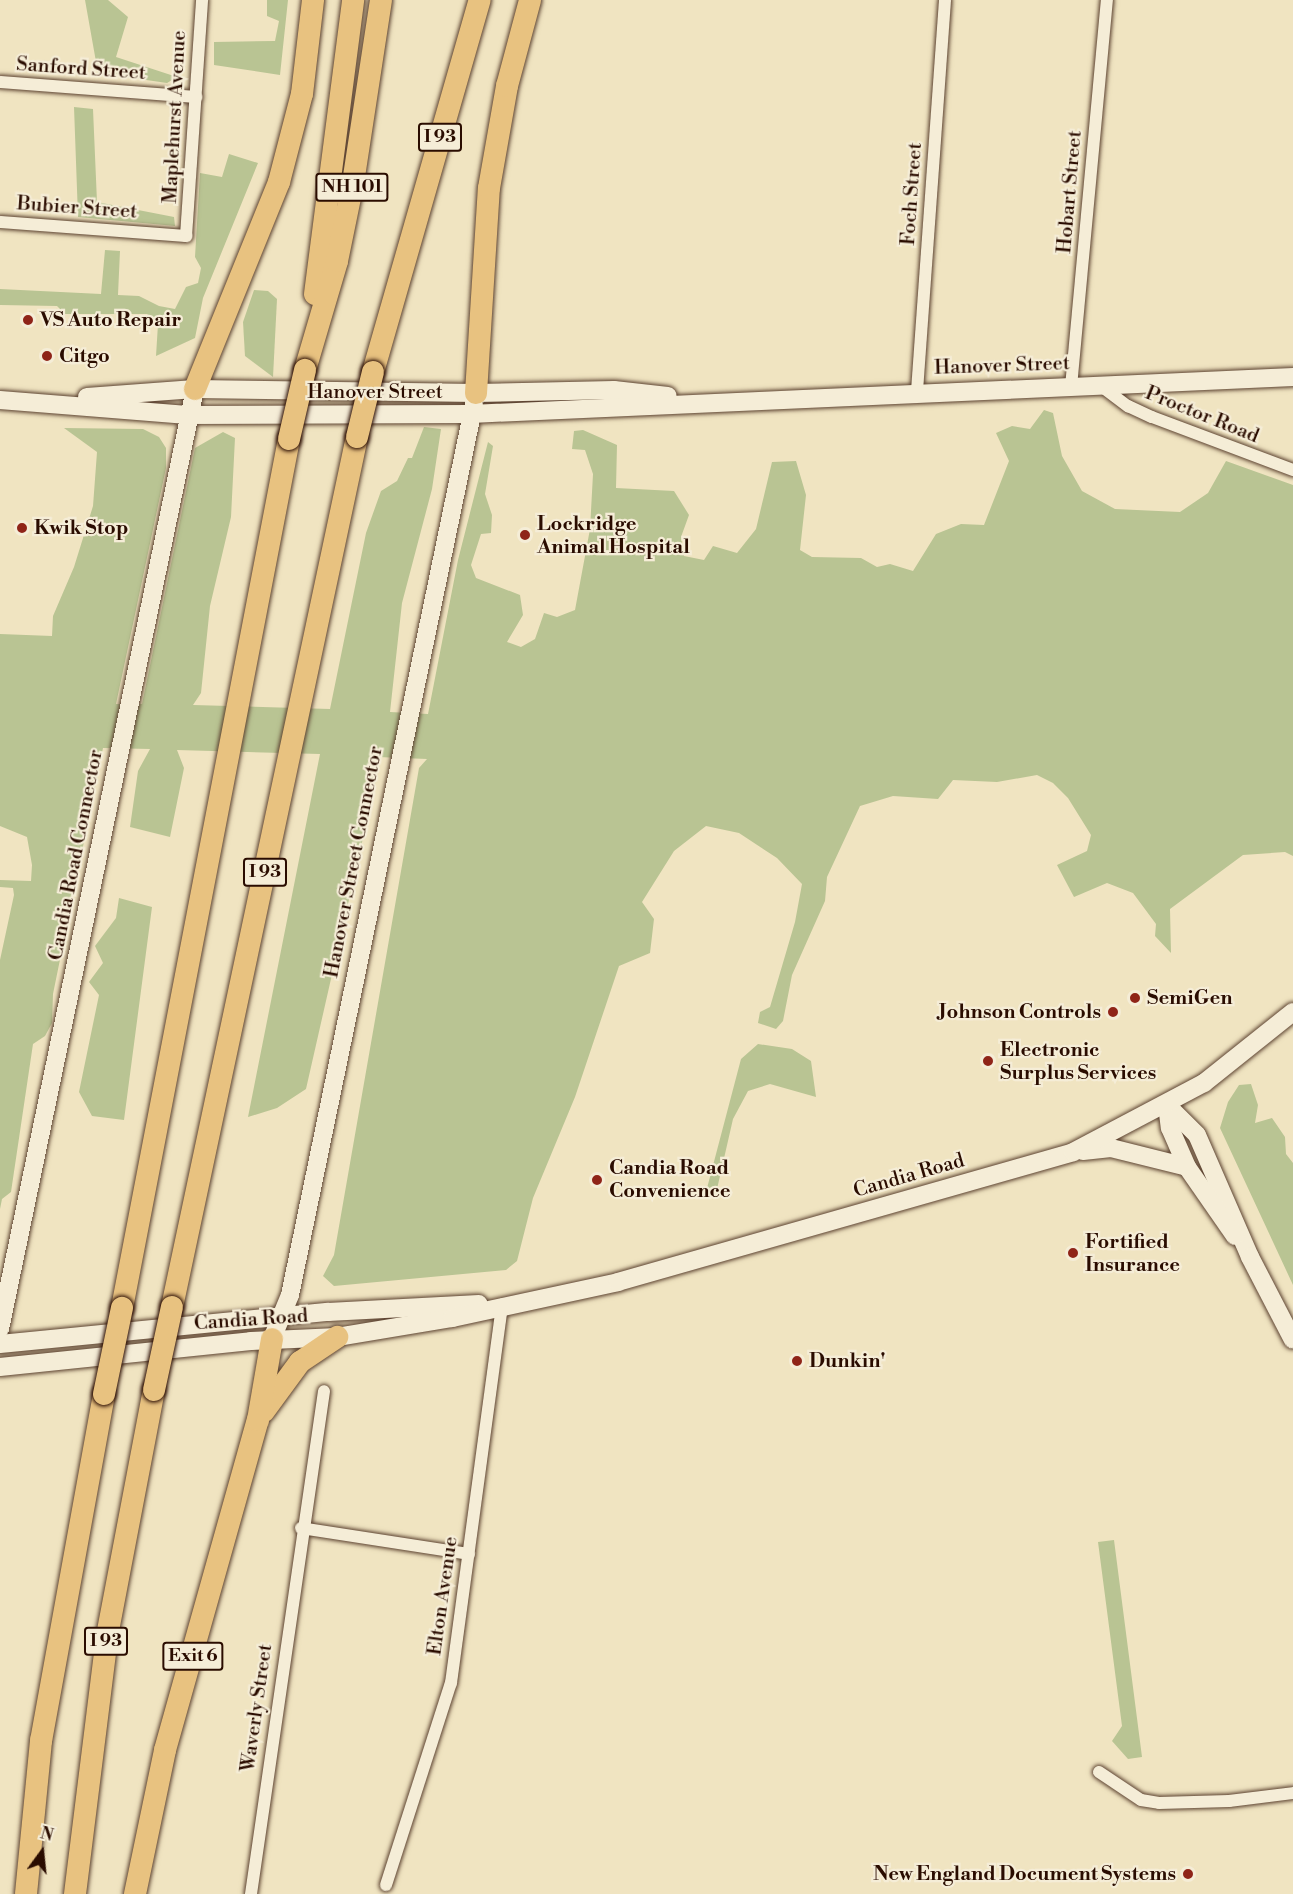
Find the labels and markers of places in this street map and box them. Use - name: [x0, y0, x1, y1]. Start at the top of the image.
- place label: VS Auto Repair: [40, 308, 181, 332]
- marker: VS Auto Repair: [21, 313, 35, 327]
- place label: Citgo: [59, 344, 110, 368]
- marker: Citgo: [40, 349, 54, 363]
- place label: Lockridge Animal Hospital: [537, 512, 690, 559]
- place label: Kwik Stop: [34, 516, 128, 540]
- marker: Kwik Stop: [15, 521, 29, 535]
- marker: Lockridge Animal Hospital: [518, 528, 532, 542]
- place label: SemiGen: [1147, 986, 1233, 1010]
- marker: SemiGen: [1128, 991, 1142, 1005]
- place label: Johnson Controls: [939, 1000, 1101, 1024]
- marker: Johnson Controls: [1106, 1005, 1120, 1019]
- place label: Electronic Surplus Services: [1000, 1038, 1156, 1085]
- marker: Electronic Surplus Services: [981, 1054, 995, 1068]
- place label: Candia Road Convenience: [609, 1156, 731, 1203]
- marker: Candia Road Convenience: [590, 1173, 604, 1187]
- place label: Fortified Insurance: [1085, 1230, 1180, 1277]
- marker: Fortified Insurance: [1066, 1246, 1080, 1260]
- place label: Dunkin': [809, 1349, 885, 1373]
- marker: Dunkin': [790, 1354, 804, 1368]
- place label: New England Document Systems: [873, 1862, 1176, 1886]
- marker: New England Document Systems: [1181, 1867, 1195, 1881]

